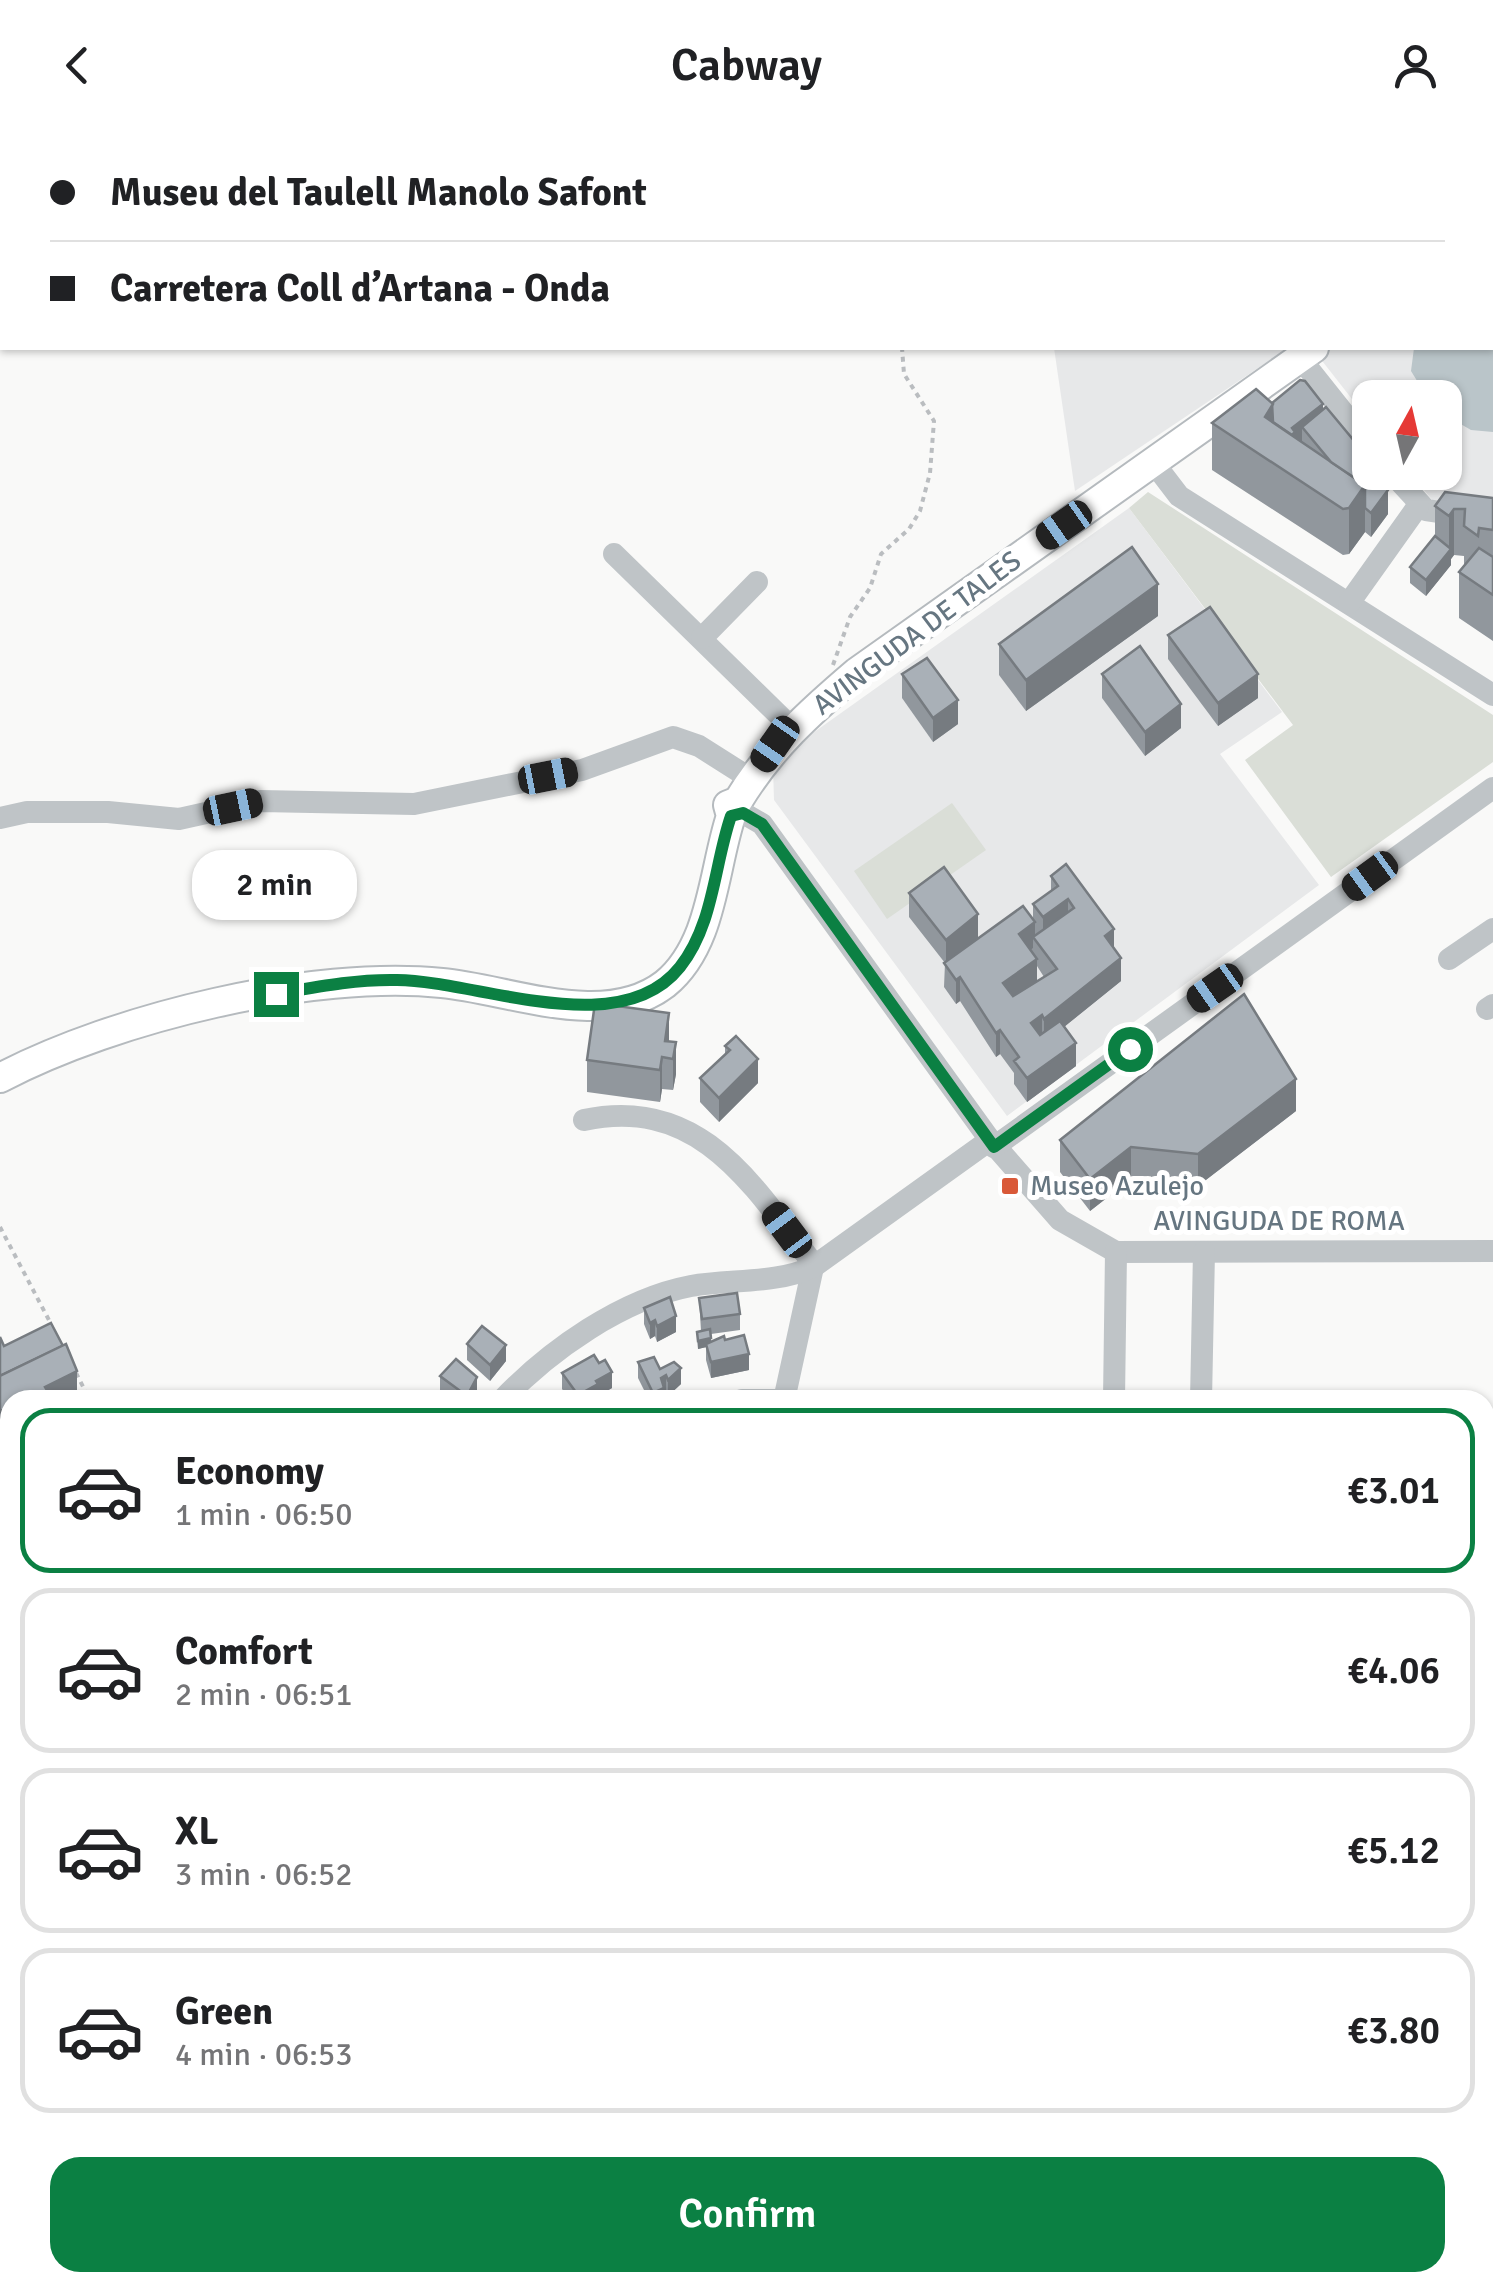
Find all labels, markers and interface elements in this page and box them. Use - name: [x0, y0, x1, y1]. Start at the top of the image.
- icon: back: [50, 38, 105, 93]
- text: Cabway: [671, 38, 822, 93]
- icon: person: [1388, 38, 1443, 93]
- text: Museu del Taulell Manolo Safont: [110, 169, 647, 216]
- text: Carretera Coll d’Artana - Onda: [110, 265, 610, 312]
- north arrow: [1352, 380, 1462, 490]
- map controls: [1352, 380, 1462, 490]
- car: [1031, 496, 1097, 554]
- street label: AVINGUDA DE TALES: [806, 544, 1028, 722]
- car: [746, 711, 804, 777]
- car: [516, 756, 580, 796]
- car: [201, 786, 265, 828]
- car: [1337, 846, 1403, 906]
- callout: 2 min: [194, 849, 358, 919]
- text: 2 min: [236, 865, 313, 904]
- car: [1182, 959, 1248, 1017]
- route end: [254, 972, 299, 1017]
- route start: [1108, 1027, 1153, 1072]
- place label: Museo Azulejo: [1030, 1169, 1204, 1203]
- marker: Museo Azulejo: [999, 1175, 1021, 1197]
- car: [757, 1197, 817, 1263]
- street label: AVINGUDA DE ROMA: [1153, 1204, 1405, 1238]
- icon: car: [55, 1446, 145, 1536]
- text: Economy: [175, 1448, 324, 1495]
- text: €3.01: [1347, 1467, 1440, 1514]
- text: 1 min · 06:50: [175, 1495, 353, 1534]
- icon: car: [55, 1626, 145, 1716]
- text: Comfort: [175, 1628, 313, 1675]
- text: €4.06: [1347, 1647, 1440, 1694]
- text: 2 min · 06:51: [175, 1675, 353, 1714]
- icon: car: [55, 1806, 145, 1896]
- text: XL: [175, 1808, 218, 1855]
- text: €5.12: [1347, 1827, 1440, 1874]
- text: 3 min · 06:52: [175, 1855, 353, 1894]
- icon: car: [55, 1986, 145, 2076]
- text: Green: [175, 1988, 273, 2035]
- text: €3.80: [1347, 2007, 1440, 2054]
- text: 4 min · 06:53: [175, 2035, 353, 2074]
- button: Confirm: [50, 2157, 1445, 2272]

